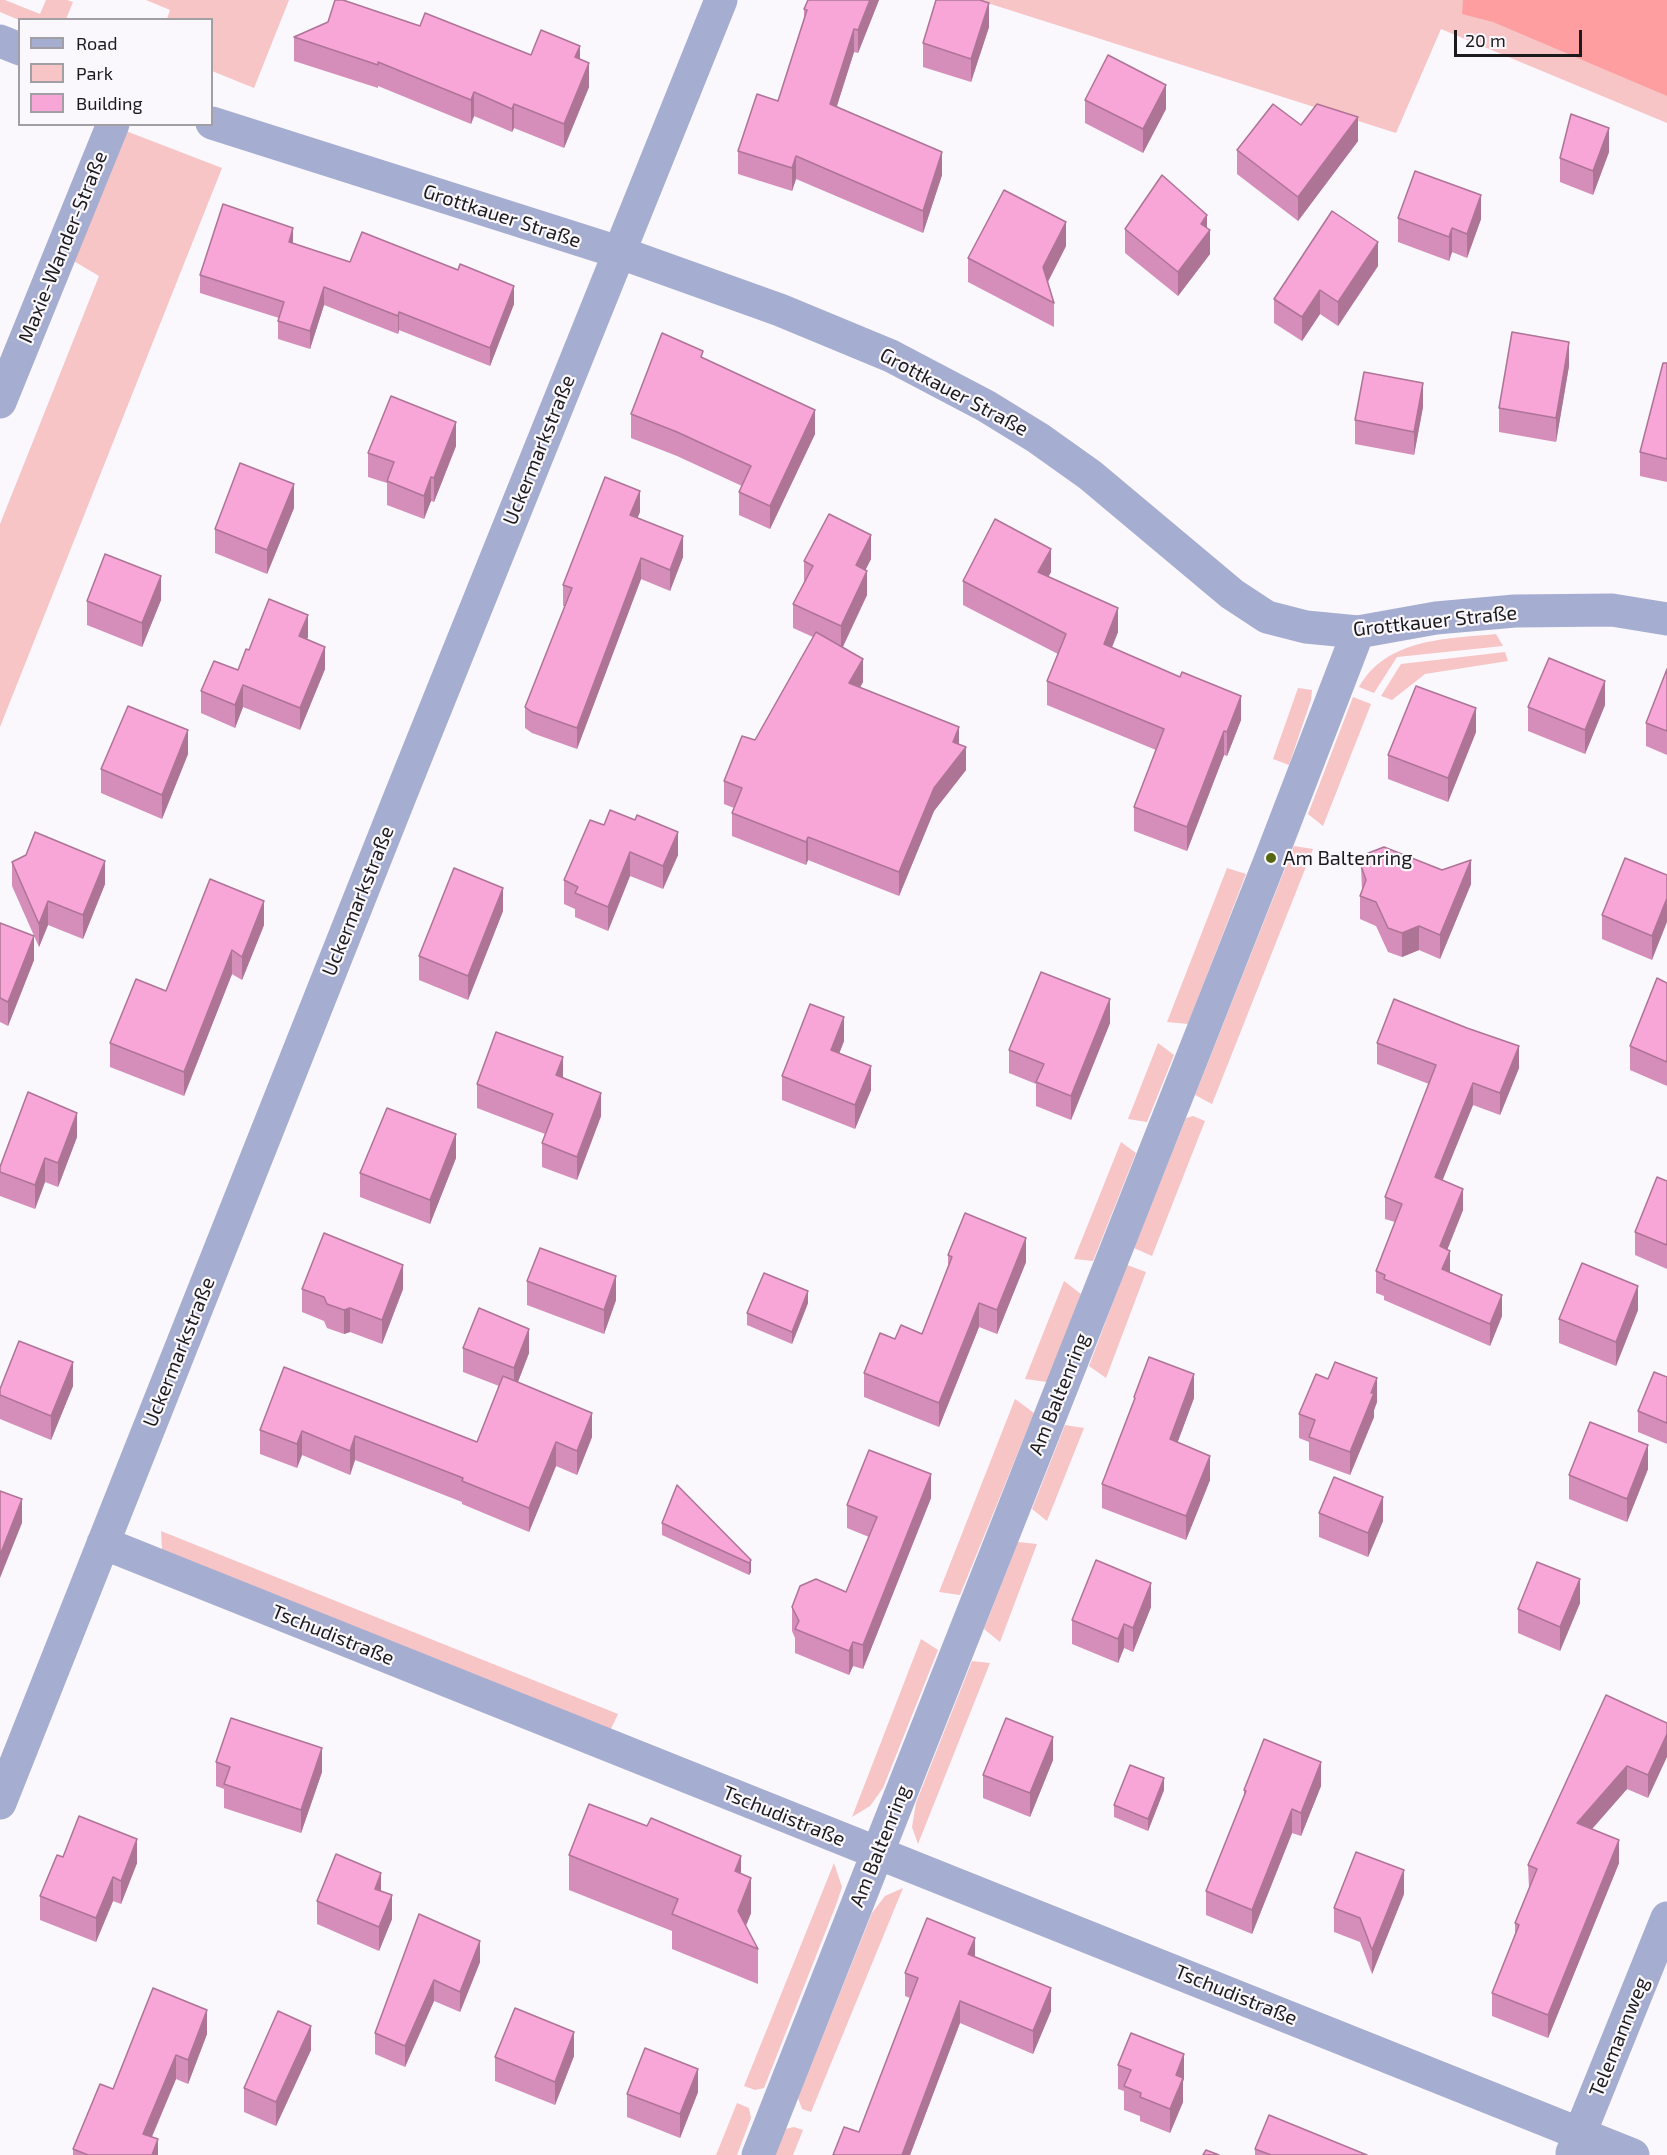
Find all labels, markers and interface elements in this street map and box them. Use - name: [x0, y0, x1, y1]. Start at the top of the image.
- legend: [18, 18, 213, 126]
- scale bar: [1457, 18, 1584, 56]
- text: 20 m: [1465, 29, 1506, 51]
- text: Road: [76, 32, 117, 54]
- text: Park: [76, 62, 113, 84]
- text: Building: [76, 92, 143, 114]
- street label: Maxie-Wander-Straße: [13, 148, 113, 346]
- street label: Grottkauer Straße: [420, 179, 584, 253]
- street label: Grottkauer Straße: [876, 343, 1032, 441]
- street label: Uckermarkstraße: [498, 372, 580, 528]
- street label: Grottkauer Straße: [1352, 600, 1518, 642]
- street label: Uckermarkstraße: [317, 823, 399, 979]
- place label: Am Baltenring: [1283, 846, 1412, 870]
- marker: Am Baltenring: [1264, 851, 1278, 865]
- street label: Uckermarkstraße: [138, 1274, 220, 1430]
- street label: Am Baltenring: [1024, 1330, 1094, 1458]
- street label: Tschudistraße: [268, 1600, 398, 1670]
- street label: Tschudistraße: [719, 1781, 849, 1851]
- street label: Am Baltenring: [845, 1782, 915, 1910]
- street label: Tschudistraße: [1171, 1960, 1301, 2030]
- street label: Telemannweg: [1584, 1974, 1654, 2100]

